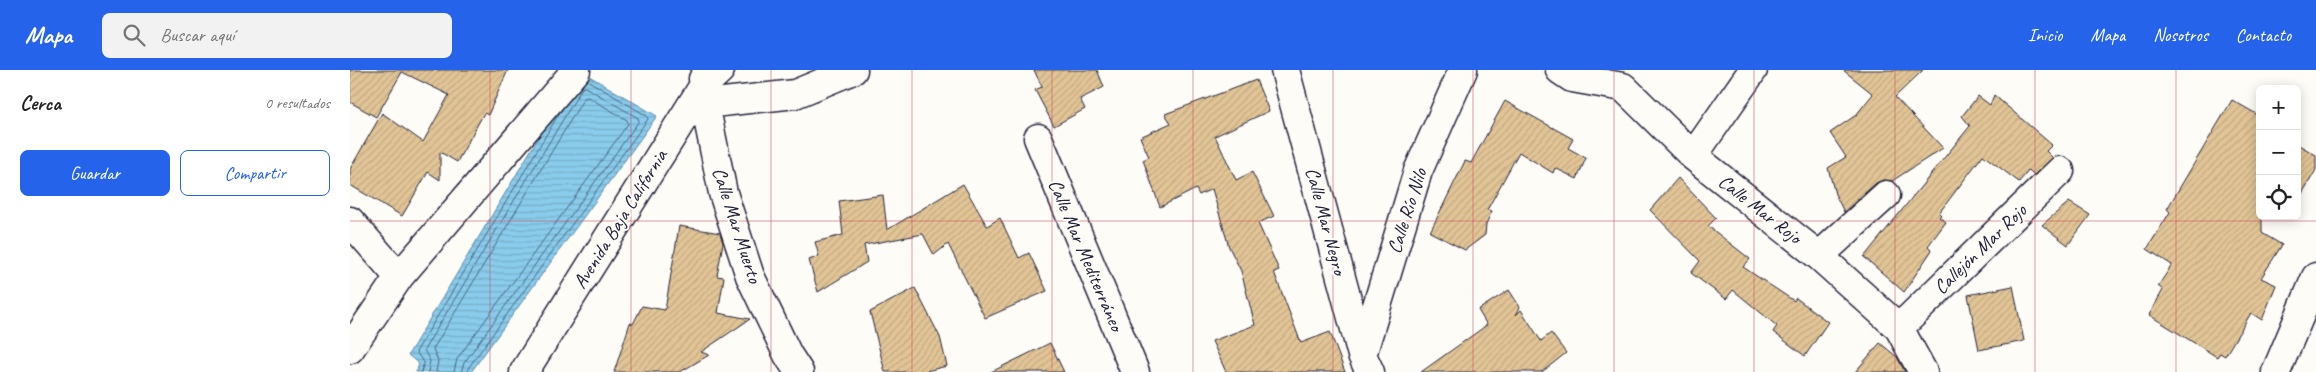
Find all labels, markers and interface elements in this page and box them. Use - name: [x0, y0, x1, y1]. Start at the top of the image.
- search box: [102, 13, 452, 58]
- text: Mapa: [25, 20, 72, 50]
- icon: search: [120, 21, 148, 49]
- text: Buscar aquí: [160, 23, 235, 47]
- text: Inicio: [2028, 24, 2062, 46]
- text: Mapa: [2090, 24, 2125, 46]
- text: Nosotros: [2153, 24, 2208, 46]
- text: Contacto: [2236, 24, 2291, 46]
- map controls: [2256, 85, 2301, 220]
- button: +: [2256, 85, 2301, 130]
- text: Cerca: [20, 90, 61, 116]
- text: 0 resultados: [265, 93, 330, 113]
- button: −: [2256, 130, 2301, 175]
- street label: Avenida Baja California: [567, 144, 673, 293]
- button: Guardar: [20, 150, 170, 196]
- button: Compartir: [180, 150, 330, 196]
- street label: Calle Mar Muerto: [707, 164, 768, 287]
- street label: Calle Río Nilo: [1382, 164, 1433, 257]
- street label: Calle Mar Negro: [1300, 165, 1353, 279]
- street label: Calle Mar Rojo: [1713, 169, 1808, 250]
- street label: Calle Mar Mediterráneo: [1043, 175, 1130, 336]
- button: locate: [2256, 175, 2301, 220]
- street label: Callejón Mar Rojo: [1928, 198, 2032, 300]

